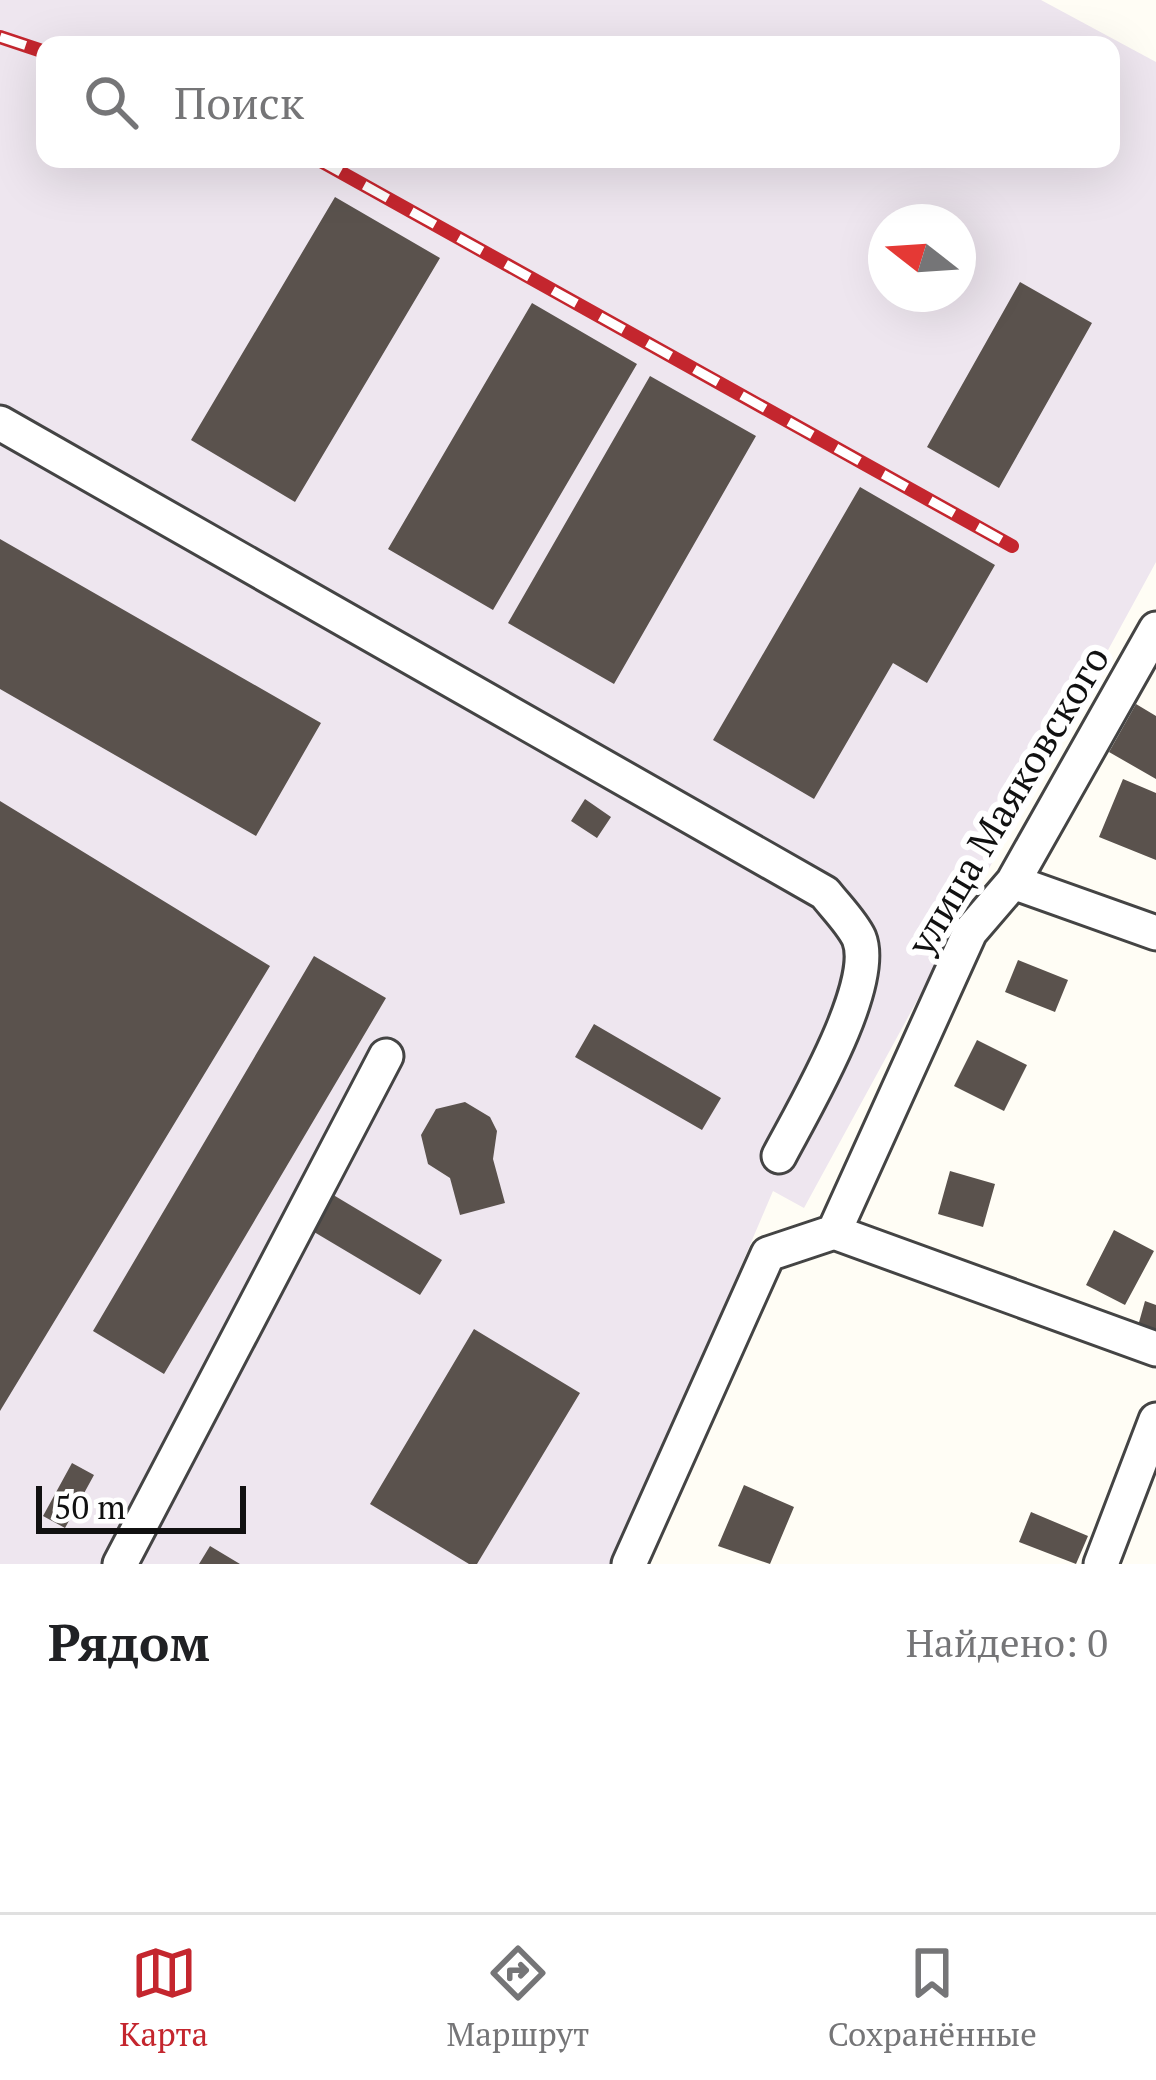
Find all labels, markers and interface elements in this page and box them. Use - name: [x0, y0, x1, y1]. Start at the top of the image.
- search box: [36, 36, 1120, 168]
- icon: search: [78, 69, 144, 135]
- text: Поиск: [174, 72, 304, 132]
- north arrow: [868, 204, 976, 312]
- street label: улица Маяковского: [893, 635, 1120, 965]
- scale bar: [36, 1480, 246, 1533]
- text: 50 m: [54, 1485, 126, 1528]
- text: Рядом: [48, 1608, 210, 1676]
- text: Найдено: 0: [906, 1616, 1108, 1668]
- tab: Карта: [119, 1940, 208, 2055]
- tab: Маршрут: [447, 1940, 589, 2055]
- tab: Сохранённые: [828, 1940, 1037, 2055]

